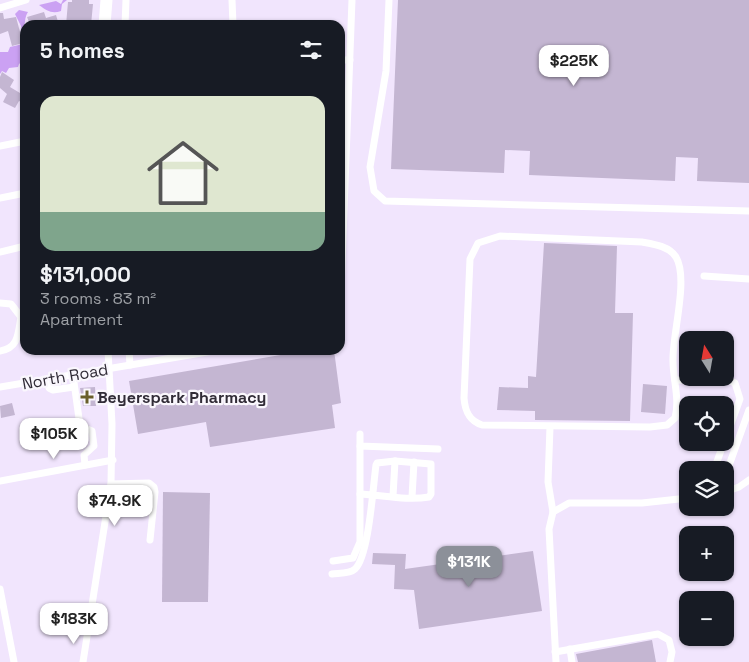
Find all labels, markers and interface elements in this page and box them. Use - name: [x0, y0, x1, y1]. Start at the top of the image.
- icon: filters: [297, 36, 325, 64]
- text: 5 homes: [40, 37, 125, 64]
- pin: $225K: [539, 44, 609, 87]
- text: $225K: [550, 50, 598, 71]
- icon: home: [138, 128, 228, 218]
- text: $131,000: [40, 261, 131, 288]
- text: 3 rooms · 83 m²: [40, 288, 156, 309]
- text: Apartment: [40, 309, 123, 330]
- north arrow: [679, 331, 734, 386]
- map controls: [679, 331, 734, 646]
- street label: North Road: [20, 359, 110, 394]
- place label: Beyerspark Pharmacy: [97, 387, 266, 408]
- marker: Beyerspark Pharmacy: [81, 391, 93, 403]
- button: locate: [679, 396, 734, 451]
- pin: $105K: [19, 418, 89, 460]
- text: $105K: [31, 423, 77, 444]
- button: layers: [679, 461, 734, 516]
- pin: $74.9K: [74, 484, 156, 527]
- text: $74.9K: [89, 490, 141, 511]
- button: +: [679, 526, 734, 581]
- pin: $131K: [434, 546, 504, 588]
- text: $131K: [447, 551, 491, 572]
- button: −: [679, 591, 734, 646]
- pin: $183K: [39, 602, 109, 645]
- text: $183K: [51, 608, 97, 629]

